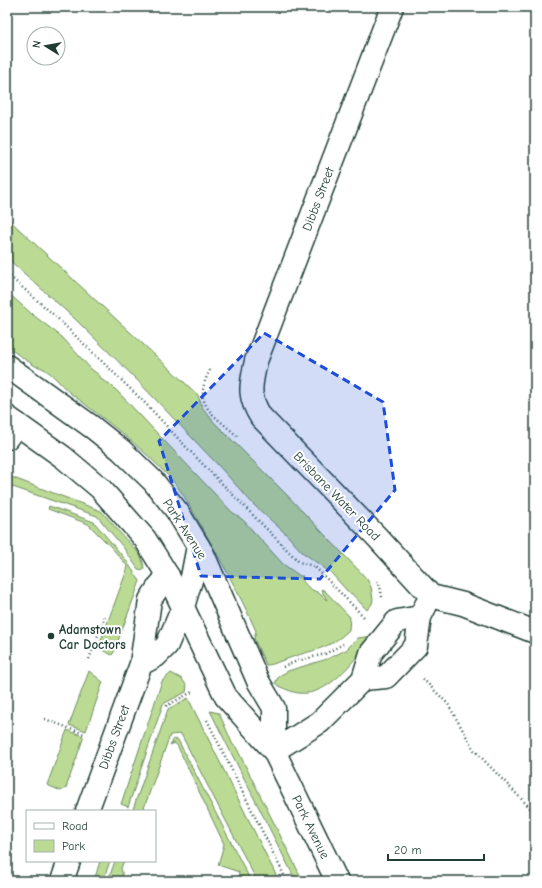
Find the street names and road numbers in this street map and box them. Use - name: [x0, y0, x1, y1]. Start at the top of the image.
- street label: Dibbs Street: [299, 164, 338, 233]
- street label: Brisbane Water Road: [291, 448, 383, 544]
- street label: Park Avenue: [160, 496, 210, 562]
- street label: Dibbs Street: [95, 702, 133, 771]
- street label: Park Avenue: [289, 793, 333, 862]

